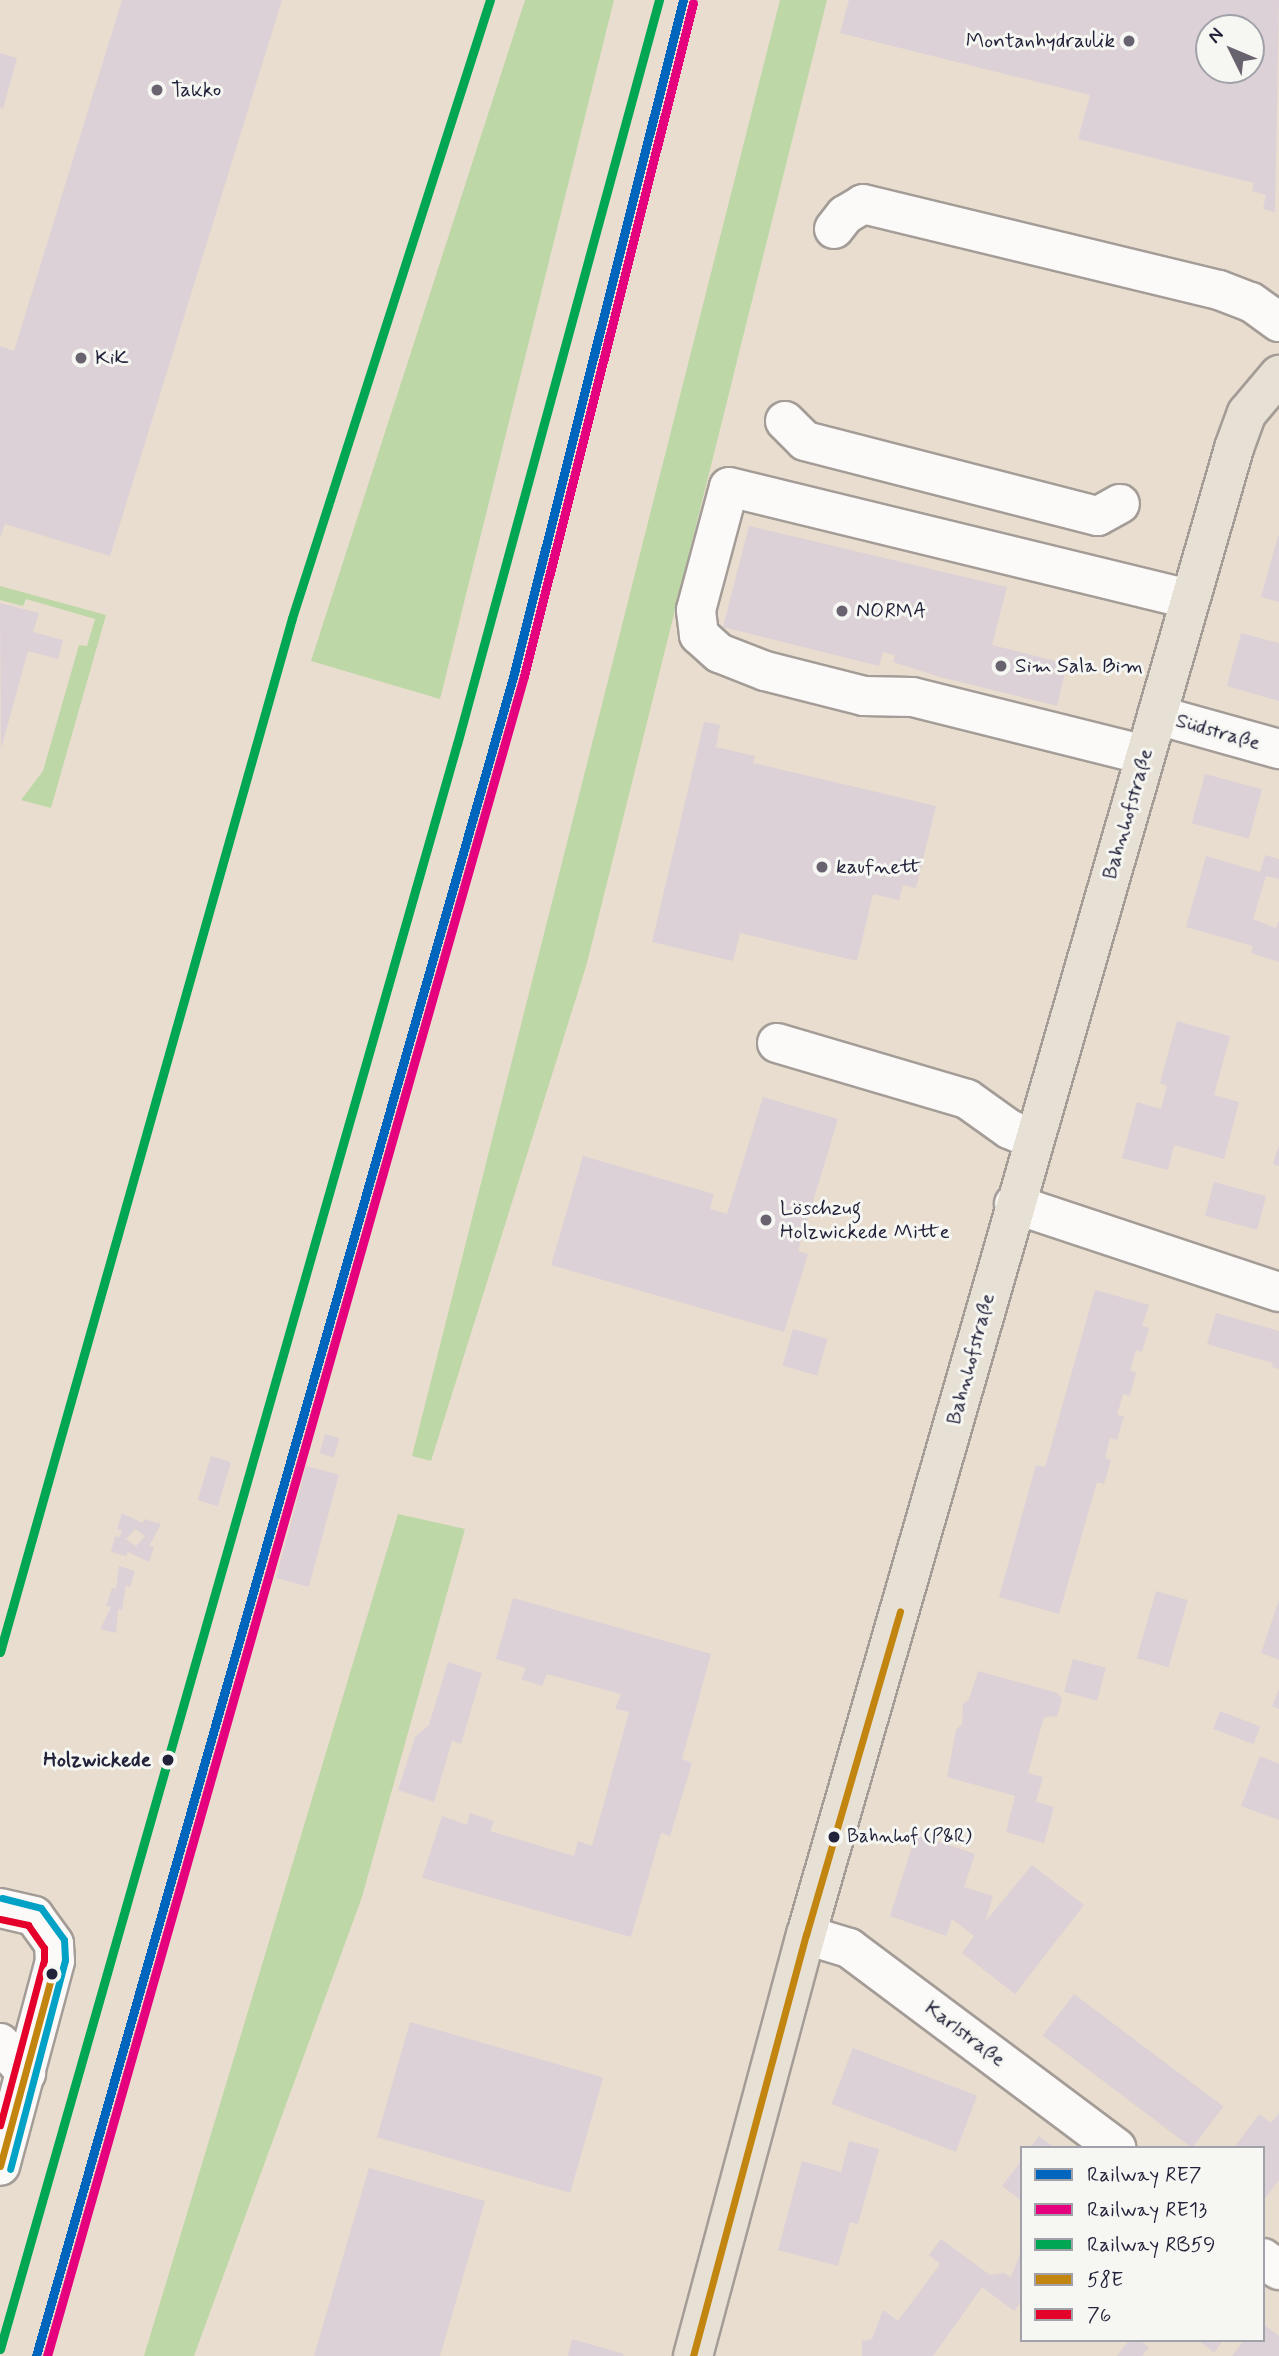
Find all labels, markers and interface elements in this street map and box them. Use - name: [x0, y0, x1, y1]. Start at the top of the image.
- north arrow: [1195, 14, 1265, 84]
- text: N: [1202, 23, 1229, 49]
- place label: Montanhydraulik: [966, 28, 1115, 54]
- marker: Montanhydraulik: [1121, 33, 1137, 49]
- place label: Takko: [171, 77, 221, 103]
- marker: Takko: [149, 82, 165, 98]
- place label: KiK: [95, 345, 129, 371]
- marker: KiK: [73, 350, 89, 366]
- place label: NORMA: [856, 598, 926, 624]
- marker: NORMA: [834, 603, 850, 619]
- place label: Sim Sala Bim: [1015, 653, 1139, 679]
- marker: Sim Sala Bim: [993, 658, 1009, 674]
- street label: Südstraße: [1173, 708, 1263, 756]
- street label: Bahnhofstraße: [1097, 746, 1159, 882]
- place label: kaufnett: [836, 854, 921, 880]
- marker: kaufnett: [814, 859, 830, 875]
- place label: Löschzug Holzwickede Mitte: [780, 1195, 949, 1245]
- marker: Löschzug Holzwickede Mitte: [758, 1212, 774, 1228]
- street label: Bahnhofstraße: [941, 1291, 1001, 1427]
- place label: Holzwickede: [43, 1747, 151, 1773]
- marker: Holzwickede: [157, 1749, 179, 1771]
- place label: Bahnhof (P&R): [847, 1826, 972, 1848]
- marker: Bahnhof (P&R): [827, 1830, 841, 1844]
- unlabelled marker: [45, 1967, 59, 1981]
- street label: Karlstraße: [920, 1996, 1010, 2072]
- legend: [1020, 2146, 1265, 2342]
- text: Railway RE7: [1087, 2161, 1202, 2189]
- text: Railway RE13: [1087, 2196, 1207, 2224]
- text: Railway RB59: [1087, 2231, 1216, 2259]
- text: 58E: [1087, 2266, 1123, 2294]
- text: 76: [1087, 2301, 1111, 2329]

